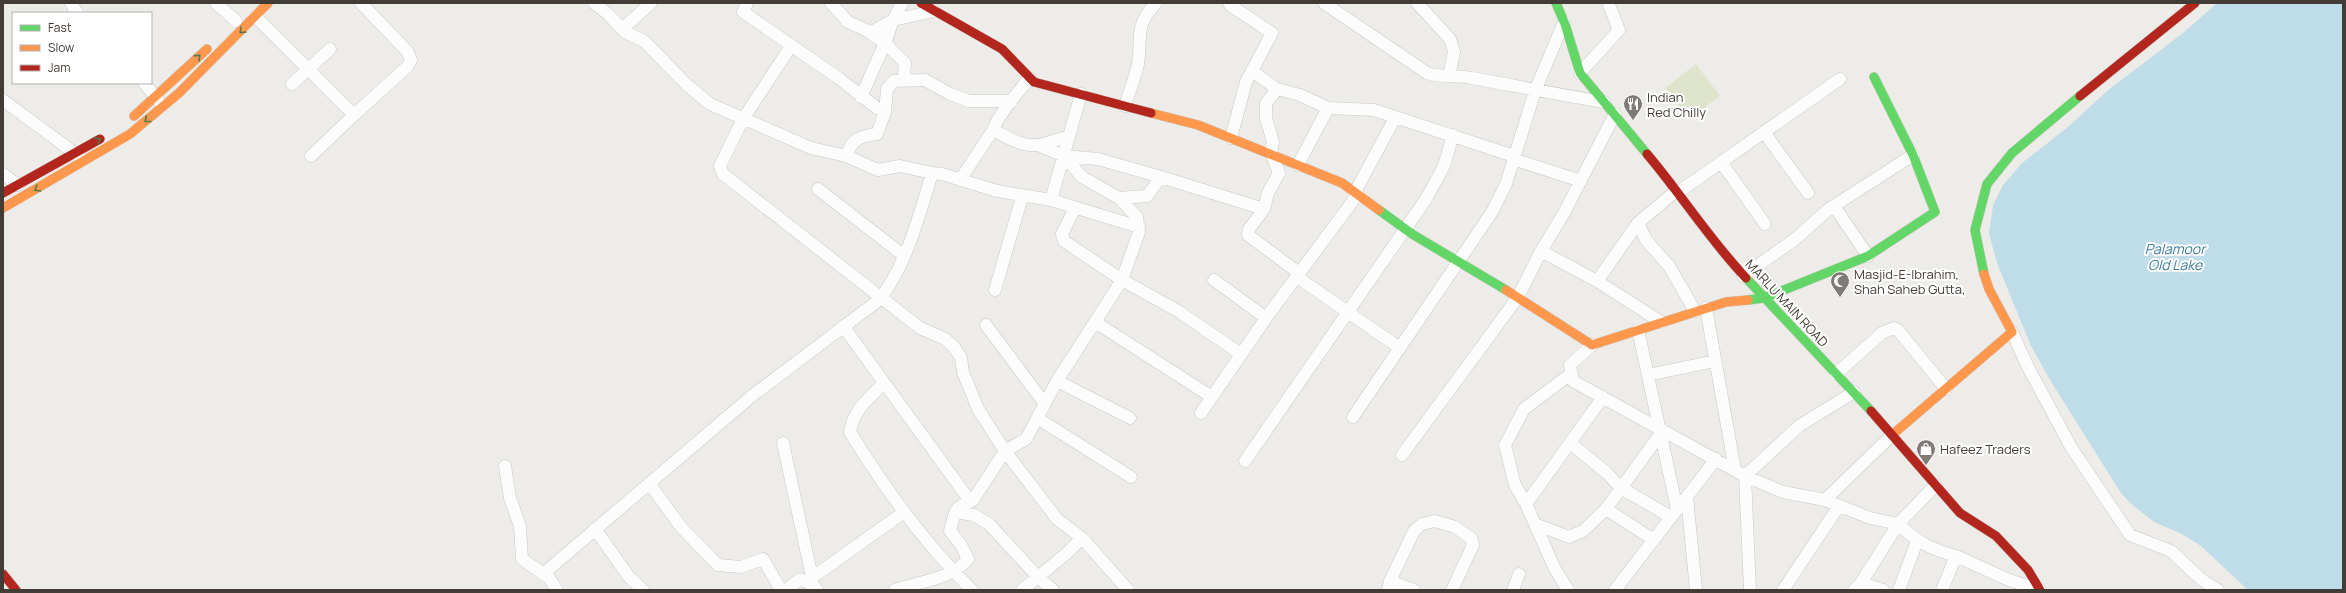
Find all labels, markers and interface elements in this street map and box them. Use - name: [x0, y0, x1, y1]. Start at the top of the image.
- legend: [12, 12, 152, 84]
- text: Fast: [48, 19, 72, 36]
- one-way arrow: [239, 26, 247, 34]
- text: Slow: [48, 39, 74, 56]
- one-way arrow: [193, 54, 201, 62]
- text: Jam: [48, 59, 70, 76]
- place label: Indian Red Chilly: [1647, 88, 1706, 121]
- restaurant icon: Indian Red Chilly: [1622, 93, 1644, 121]
- one-way arrow: [145, 116, 152, 123]
- one-way arrow: [94, 137, 101, 144]
- one-way arrow: [34, 185, 41, 192]
- water label: Palamoor Old Lake: [2145, 239, 2207, 274]
- street label: MARLU MAIN ROAD: [1742, 255, 1833, 351]
- place label: Masjid-E-Ibrahim, Shah Saheb Gutta,: [1854, 265, 1965, 298]
- mosque icon: Masjid-E-Ibrahim, Shah Saheb Gutta,: [1829, 270, 1851, 298]
- shop icon: Hafeez Traders: [1915, 438, 1937, 466]
- place label: Hafeez Traders: [1940, 440, 2031, 458]

